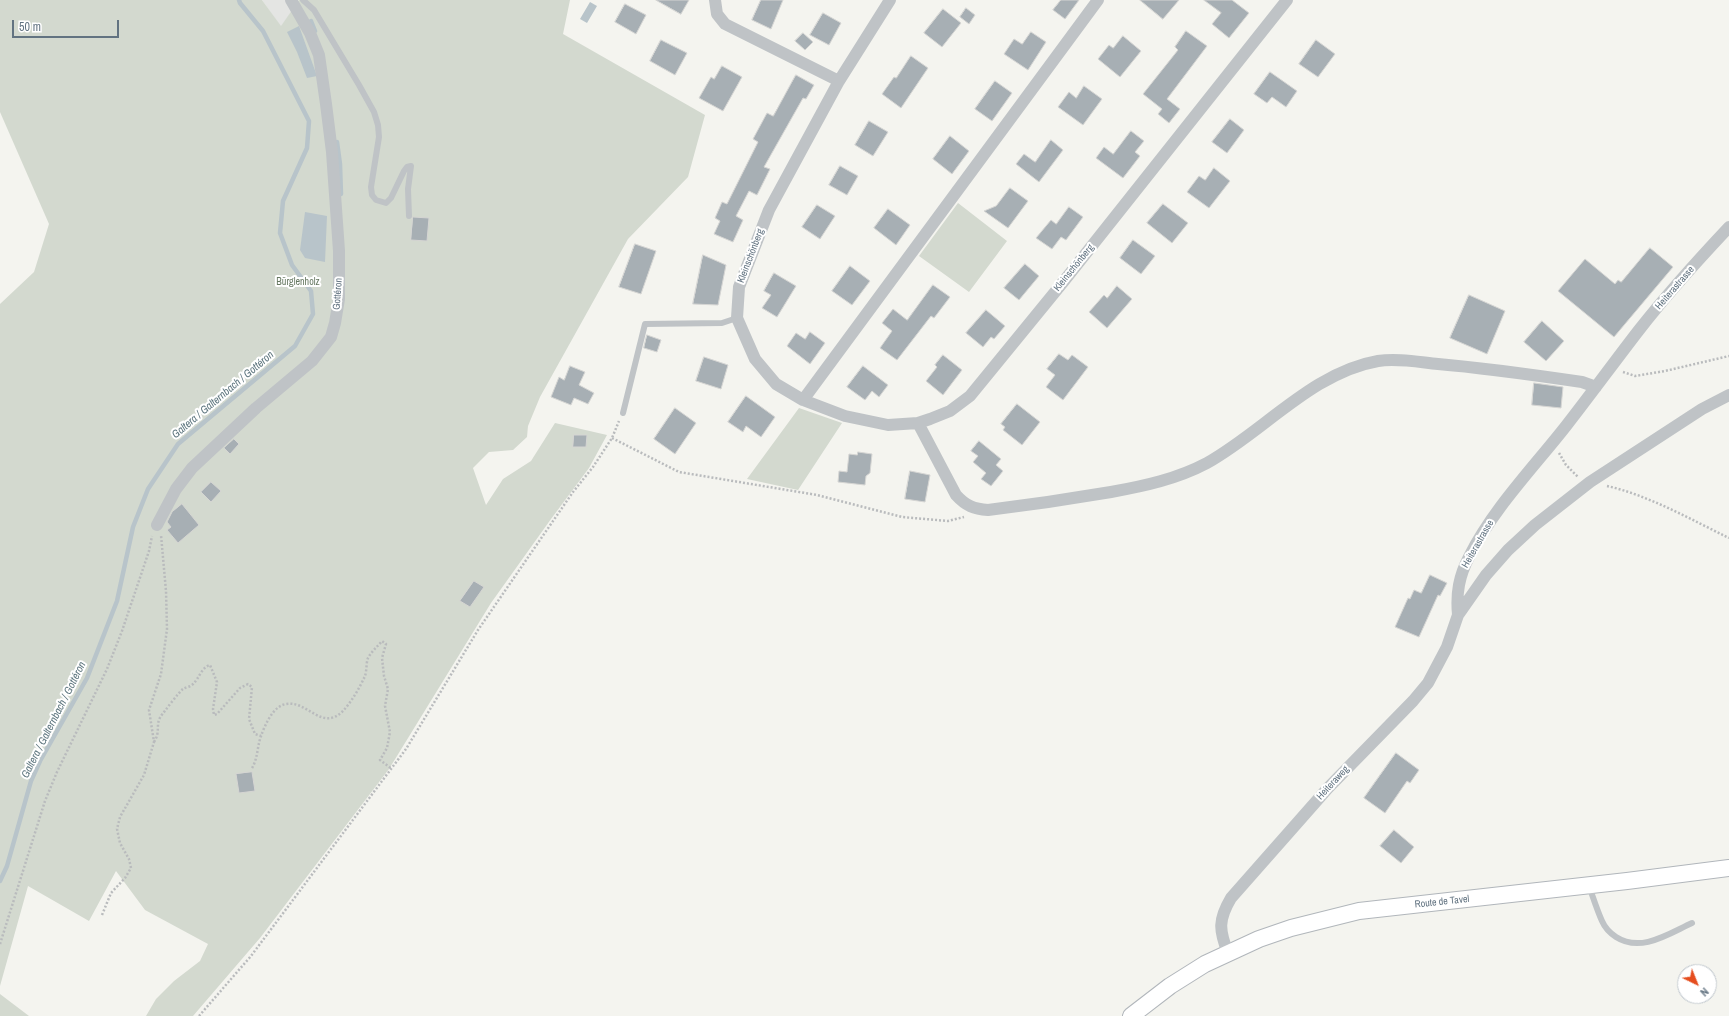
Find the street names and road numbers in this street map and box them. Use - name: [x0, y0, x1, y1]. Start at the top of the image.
- street label: Kleinschönberg: [735, 227, 767, 285]
- street label: Kleinschönberg: [1051, 242, 1097, 294]
- street label: Heiterastrasse: [1653, 264, 1697, 312]
- street label: Gottéron: [331, 278, 345, 310]
- street label: Heiterastrasse: [1459, 518, 1497, 570]
- street label: Heiteraweg: [1314, 764, 1352, 802]
- street label: Route de Tavel: [1414, 893, 1470, 911]

